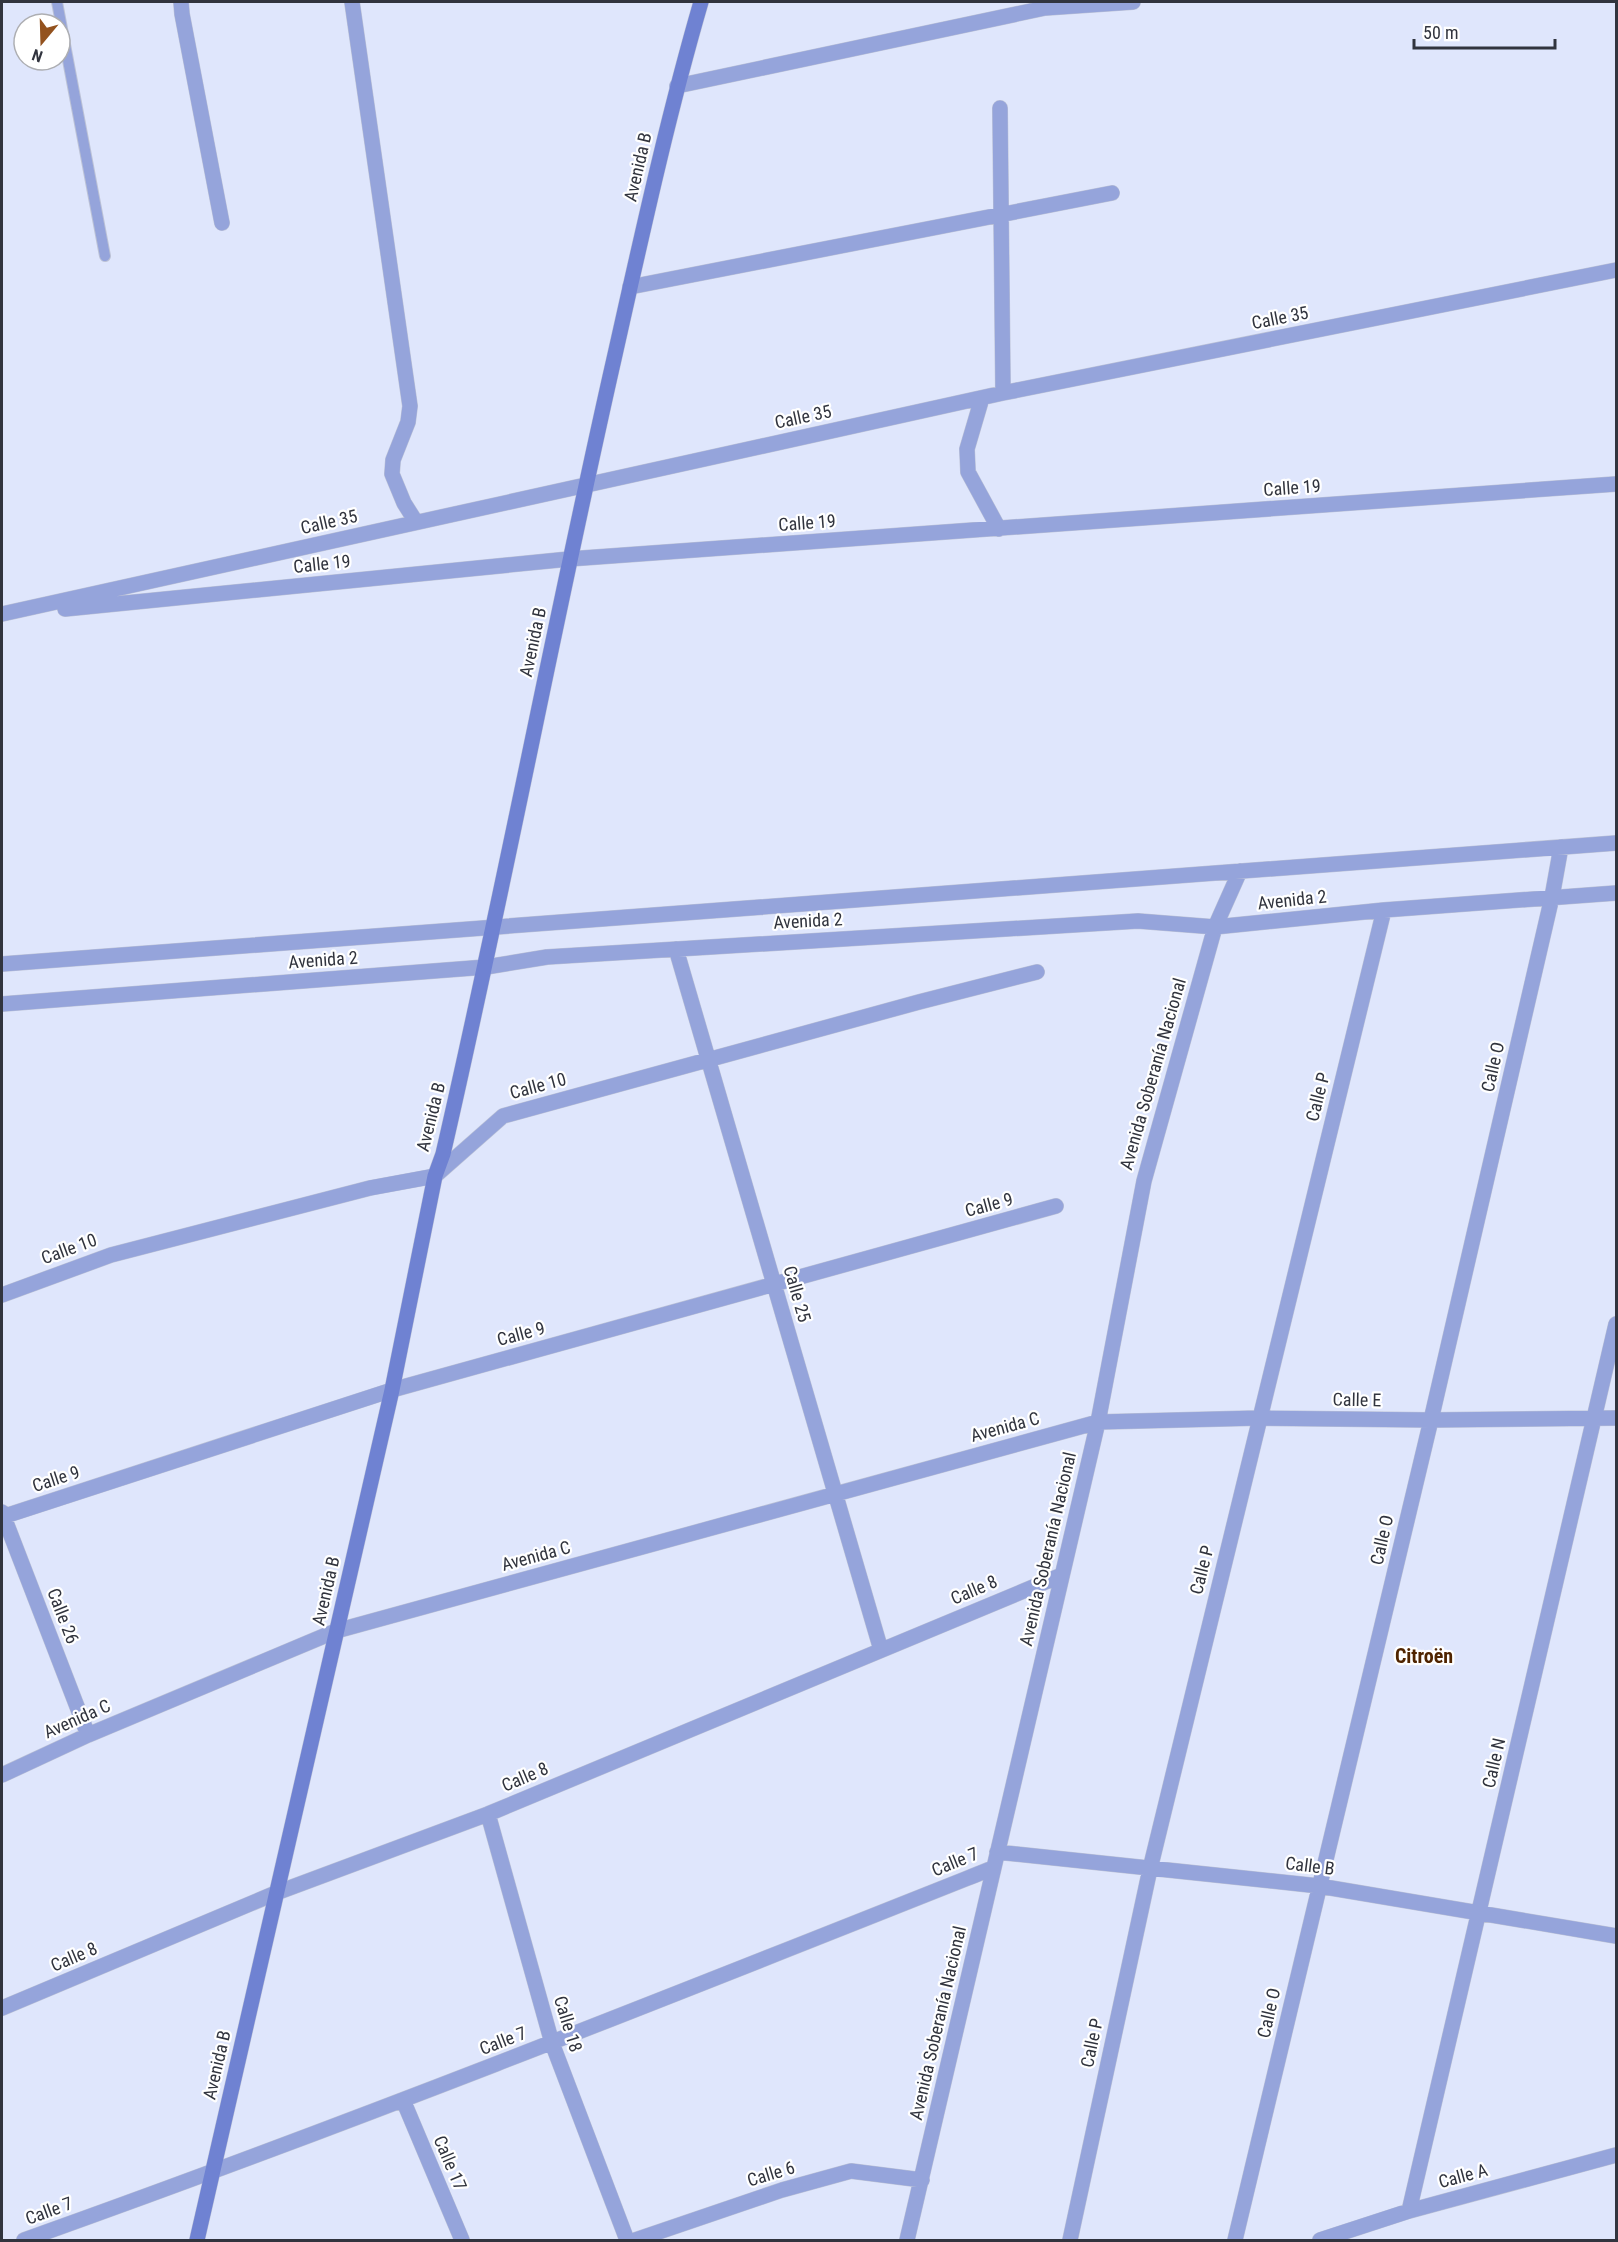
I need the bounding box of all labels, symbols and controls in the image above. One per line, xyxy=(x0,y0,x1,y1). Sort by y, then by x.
north arrow xyxy=(12,12,72,72)
scale bar xyxy=(1414,12,1555,50)
text: 50 m xyxy=(1423,22,1458,43)
text: N xyxy=(30,45,45,66)
street label: Avenida B xyxy=(619,130,656,204)
street label: Calle 35 xyxy=(1250,302,1310,333)
street label: Calle 35 xyxy=(773,400,833,433)
street label: Calle 19 xyxy=(1263,475,1321,500)
street label: Calle 35 xyxy=(299,505,359,538)
street label: Calle 19 xyxy=(778,510,836,535)
street label: Calle 19 xyxy=(292,550,352,577)
street label: Avenida B xyxy=(515,605,550,678)
street label: Avenida 2 xyxy=(1256,885,1328,914)
street label: Avenida 2 xyxy=(773,908,843,933)
street label: Avenida 2 xyxy=(288,947,358,972)
street label: Avenida Soberanía Nacional xyxy=(1115,976,1190,1172)
street label: Calle O xyxy=(1477,1040,1508,1094)
street label: Calle 10 xyxy=(507,1068,568,1103)
street label: Calle P xyxy=(1301,1070,1334,1124)
street label: Avenida B xyxy=(412,1080,449,1154)
street label: Calle 9 xyxy=(963,1188,1015,1221)
street label: Calle 10 xyxy=(38,1229,99,1268)
street label: Calle 25 xyxy=(779,1263,816,1324)
street label: Calle 9 xyxy=(495,1317,547,1350)
street label: Calle E xyxy=(1333,1389,1382,1410)
street label: Avenida C xyxy=(968,1407,1042,1446)
street label: Avenida Soberanía Nacional xyxy=(1015,1450,1080,1648)
street label: Calle 9 xyxy=(30,1461,82,1496)
street label: Calle O xyxy=(1366,1513,1397,1567)
street label: Avenida C xyxy=(499,1536,573,1575)
street label: Calle P xyxy=(1185,1543,1218,1597)
street label: Avenida B xyxy=(307,1554,344,1628)
street label: Calle 8 xyxy=(947,1570,1000,1609)
street label: Calle 26 xyxy=(43,1585,84,1646)
district label: Citroën xyxy=(1395,1644,1453,1668)
street label: Avenida C xyxy=(40,1695,113,1743)
street label: Calle N xyxy=(1478,1736,1509,1790)
street label: Calle 8 xyxy=(498,1757,551,1796)
street label: Calle 7 xyxy=(928,1843,981,1880)
street label: Calle B xyxy=(1284,1852,1336,1879)
street label: Avenida Soberanía Nacional xyxy=(905,1924,970,2122)
street label: Calle 8 xyxy=(47,1937,100,1976)
street label: Calle O xyxy=(1253,1986,1284,2040)
street label: Calle 18 xyxy=(550,1993,587,2054)
street label: Calle P xyxy=(1076,2016,1107,2069)
street label: Calle 7 xyxy=(476,2022,529,2059)
street label: Avenida B xyxy=(198,2028,235,2102)
street label: Calle 17 xyxy=(430,2132,471,2193)
street label: Calle 6 xyxy=(745,2156,797,2191)
street label: Calle A xyxy=(1436,2159,1490,2192)
street label: Calle 7 xyxy=(22,2192,75,2229)

